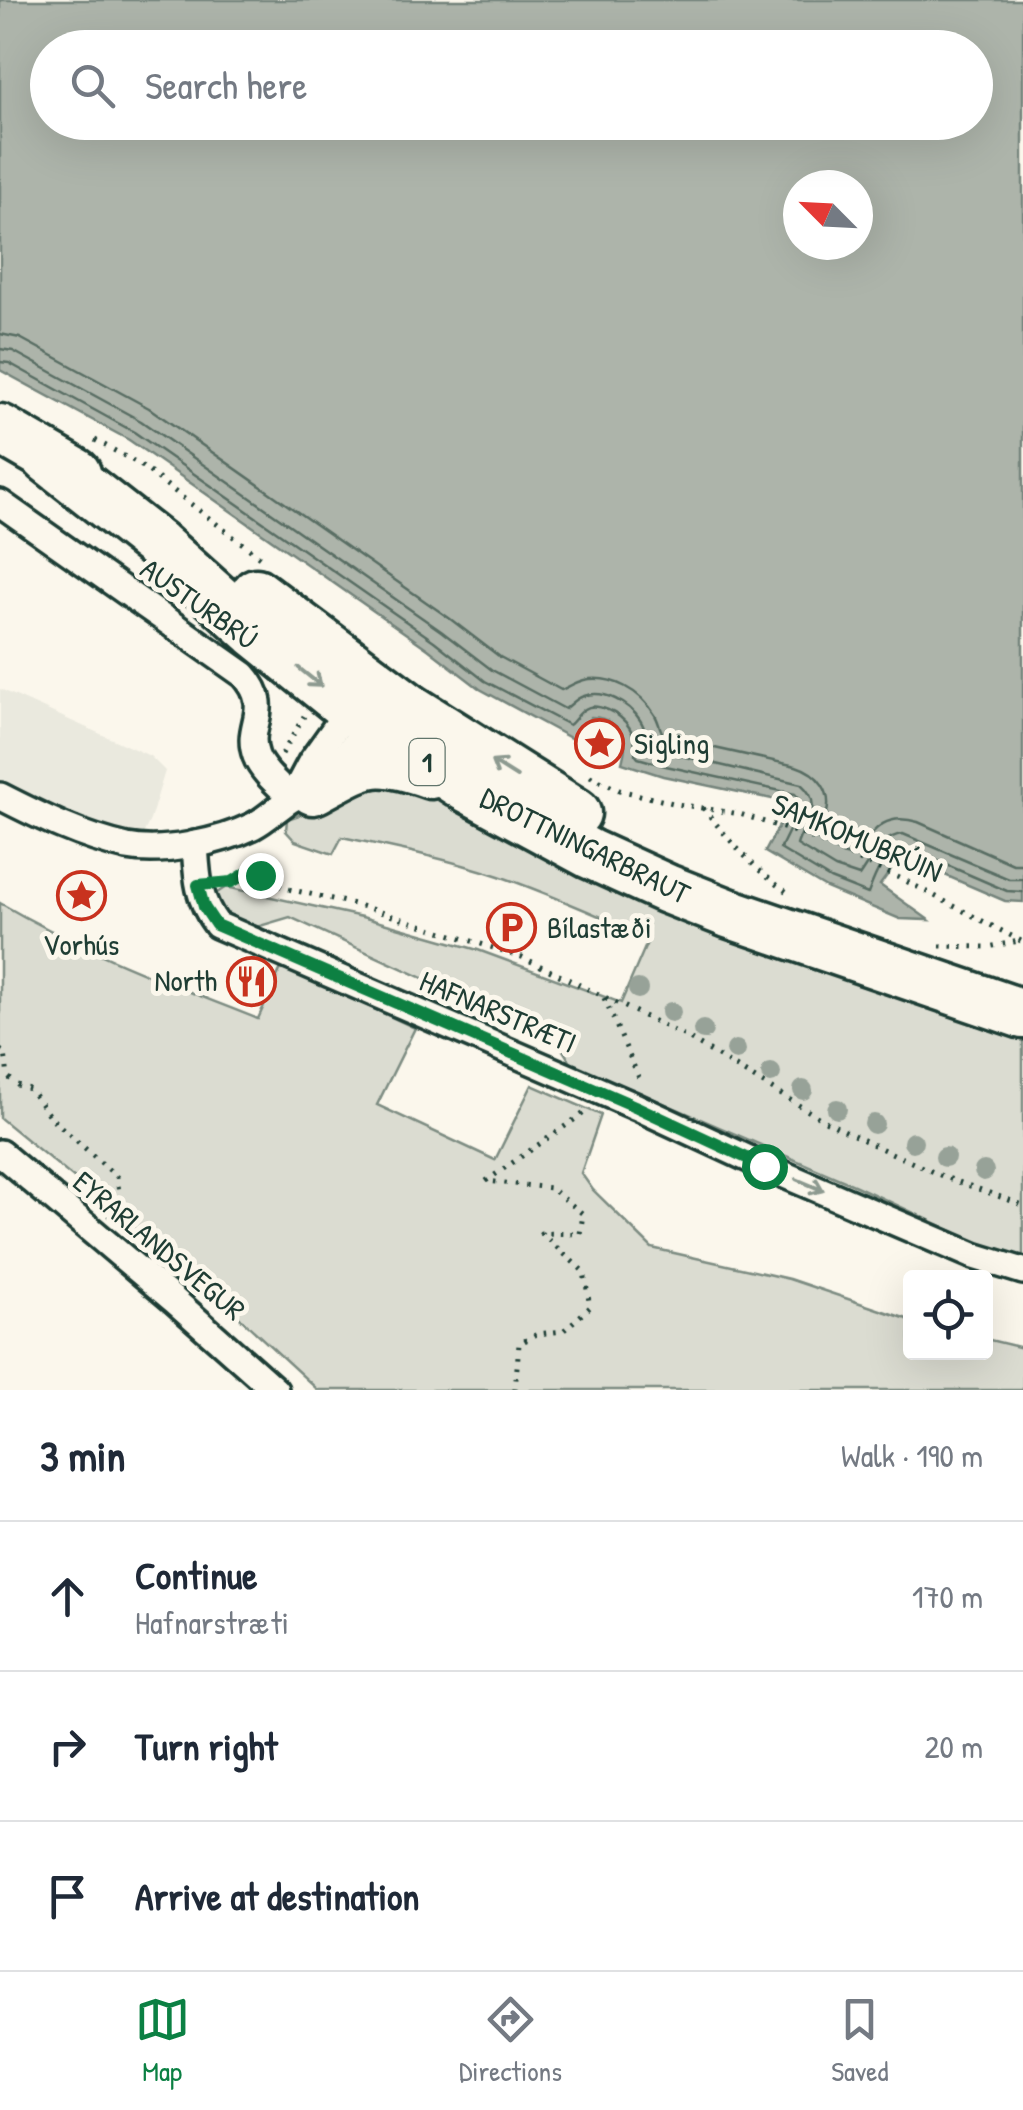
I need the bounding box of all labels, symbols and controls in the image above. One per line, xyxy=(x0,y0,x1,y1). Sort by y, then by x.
search box xyxy=(30,30,993,140)
icon: search xyxy=(65,58,120,113)
text: Search here xyxy=(145,59,307,111)
north arrow xyxy=(783,170,873,260)
street label: AUSTURBRÚ xyxy=(133,548,266,658)
one-way arrow xyxy=(297,666,323,688)
place icon: Sigling xyxy=(573,718,625,770)
place label: Sigling xyxy=(634,723,709,763)
road number: 1 xyxy=(410,739,444,785)
one-way arrow xyxy=(490,759,518,780)
street label: DROTTNINGARBRAUT xyxy=(474,777,698,914)
street label: SAMKOMUBRÚIN xyxy=(766,783,949,891)
route end xyxy=(238,853,284,899)
place icon: Vorhús xyxy=(55,870,107,922)
parking icon: Bílastæði xyxy=(486,902,538,954)
place label: Bílastæði xyxy=(547,907,652,947)
place label: Vorhús xyxy=(43,924,119,964)
restaurant icon: North xyxy=(226,955,278,1007)
place label: North xyxy=(154,960,217,1000)
street label: HAFNARSTRÆTI xyxy=(414,960,583,1062)
route start xyxy=(742,1144,788,1190)
street label: EYRARLANDSVEGUR xyxy=(65,1162,254,1329)
one-way arrow xyxy=(794,1177,824,1195)
map controls xyxy=(903,1270,993,1360)
button: locate xyxy=(903,1270,993,1360)
text: 3 min xyxy=(40,1427,125,1484)
text: Walk · 190 m xyxy=(841,1434,983,1477)
text: Continue xyxy=(135,1549,257,1601)
icon: ahead xyxy=(40,1569,95,1624)
text: 170 m xyxy=(912,1575,983,1618)
text: Hafnarstræti xyxy=(135,1601,289,1644)
icon: right xyxy=(40,1719,95,1774)
text: Turn right xyxy=(135,1720,278,1772)
text: 20 m xyxy=(925,1725,983,1768)
icon: arrive xyxy=(40,1869,95,1924)
text: Arrive at destination xyxy=(135,1870,419,1922)
tab: Map xyxy=(135,1992,190,2090)
tab: Directions xyxy=(459,1992,562,2090)
tab: Saved xyxy=(831,1992,888,2090)

